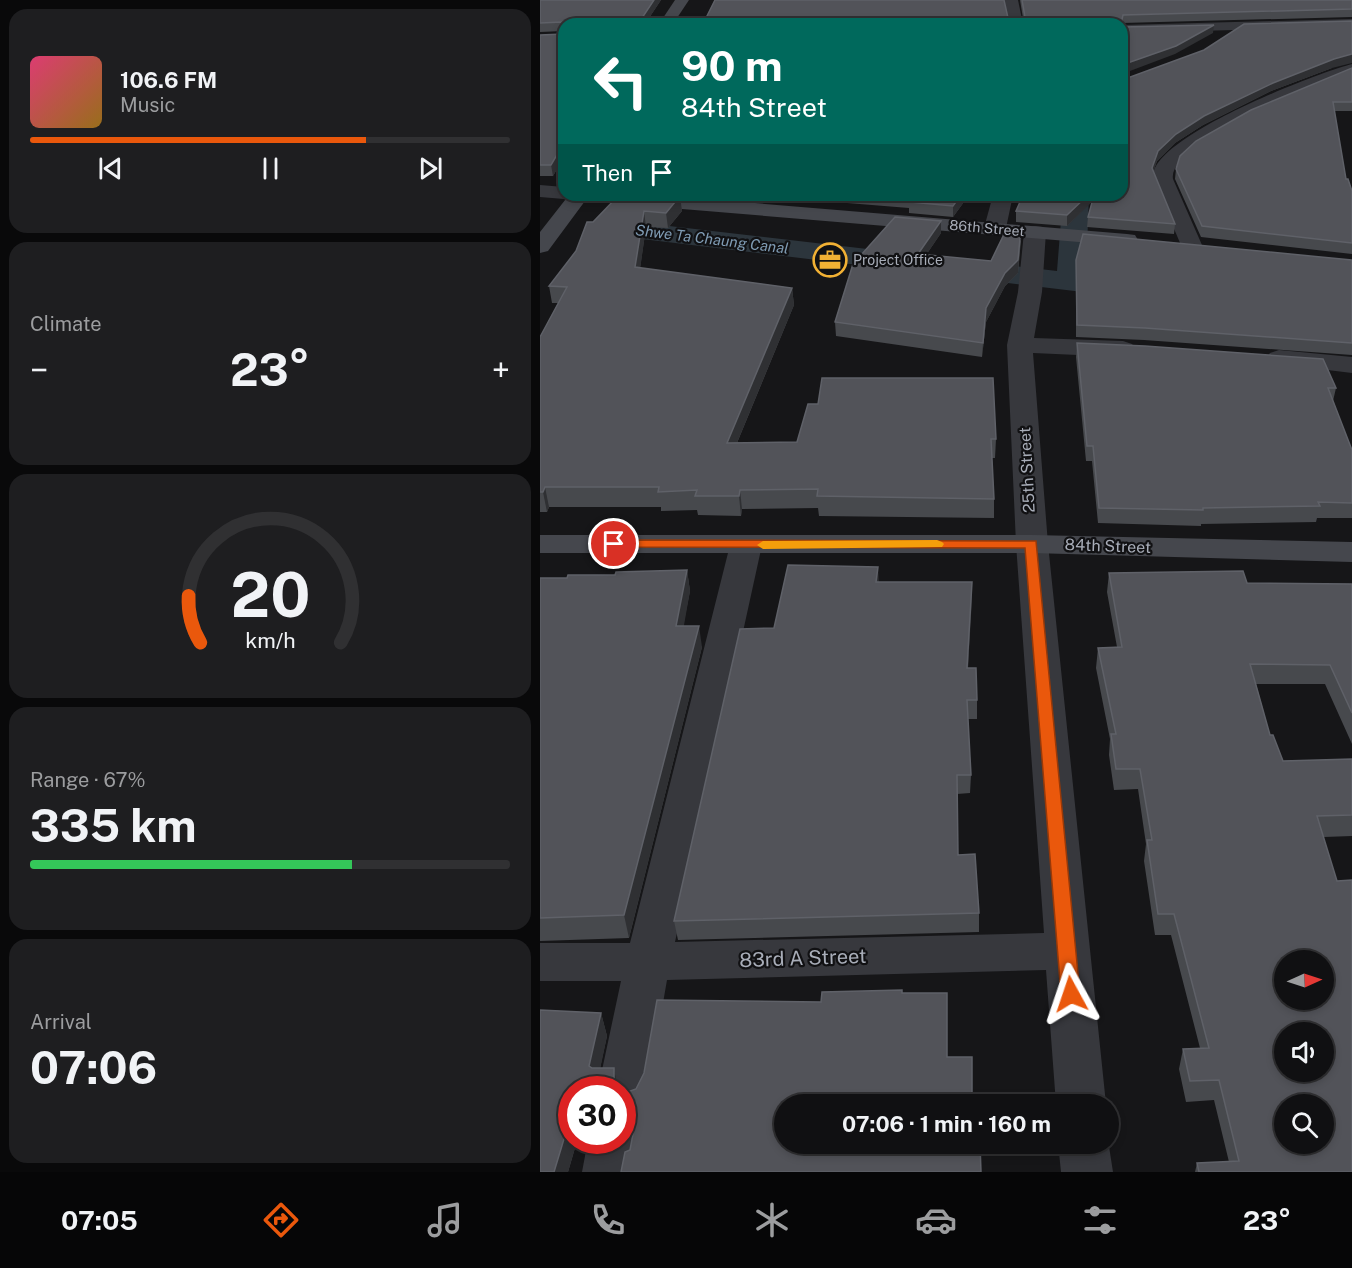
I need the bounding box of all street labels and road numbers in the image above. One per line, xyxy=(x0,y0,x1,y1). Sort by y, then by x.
street label: 86th Street xyxy=(949,217,1025,239)
street label: 25th Street xyxy=(1015,427,1039,513)
street label: 84th Street xyxy=(1064,535,1152,557)
street label: 83rd A Street xyxy=(739,944,867,972)

